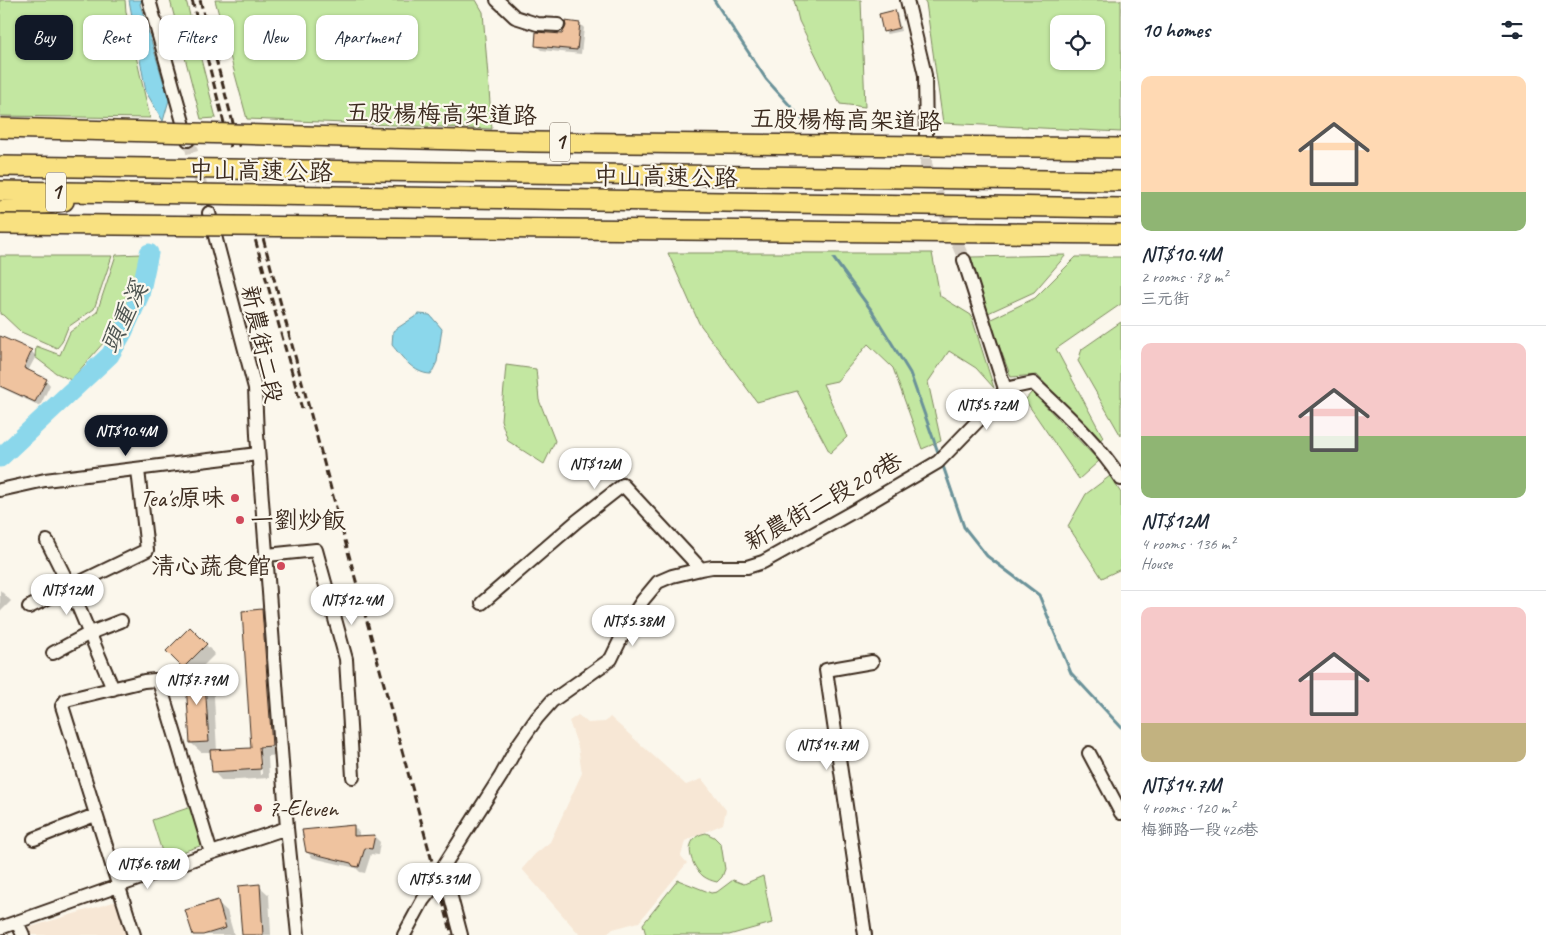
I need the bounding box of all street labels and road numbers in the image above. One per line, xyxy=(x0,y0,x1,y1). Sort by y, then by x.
street label: 五股楊梅高架道路 xyxy=(345,97,537,131)
street label: 五股楊梅高架道路 xyxy=(750,103,942,137)
road number: 1 xyxy=(550,122,570,162)
street label: 中山高速公路 xyxy=(189,155,333,187)
street label: 中山高速公路 xyxy=(594,161,738,193)
road number: 1 xyxy=(46,172,66,212)
street label: 新農街二段 xyxy=(235,282,289,406)
street label: 新農街二段209巷 xyxy=(739,445,907,557)

